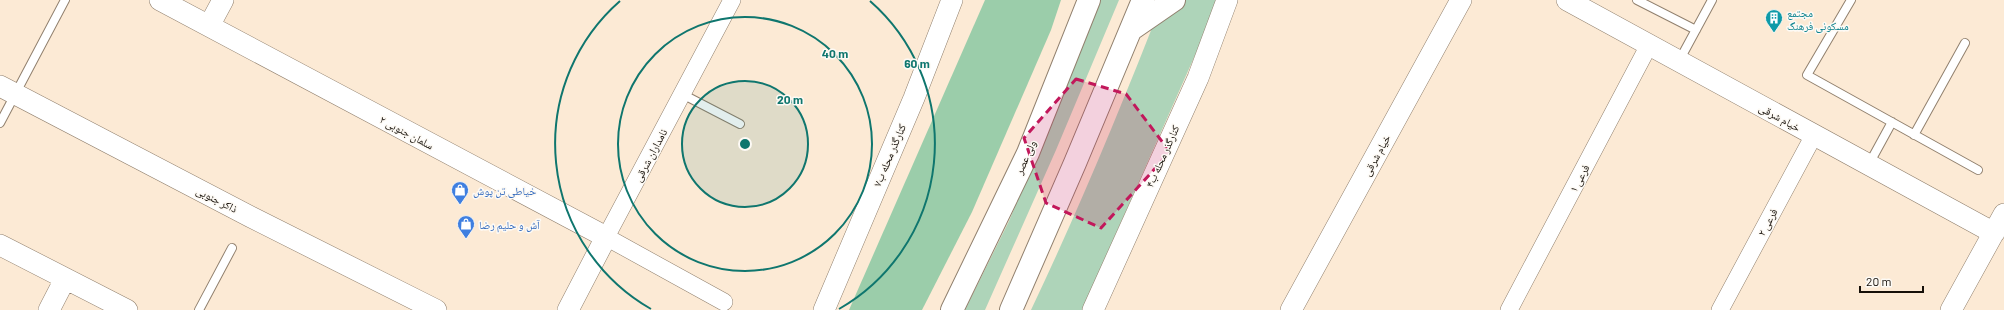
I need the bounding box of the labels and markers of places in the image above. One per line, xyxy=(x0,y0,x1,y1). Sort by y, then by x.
place label: مجتمع مسکونی فرهنگ xyxy=(1787,6,1849,33)
building icon: مجتمع مسکونی فرهنگ xyxy=(1764,8,1784,33)
centre of rings xyxy=(738,137,752,151)
shop icon: خیاطی تن پوش xyxy=(450,180,470,205)
place label: خیاطی تن پوش xyxy=(473,184,536,198)
shop icon: آش و حلیم رضا xyxy=(456,214,476,239)
place label: آش و حلیم رضا xyxy=(479,218,540,233)

